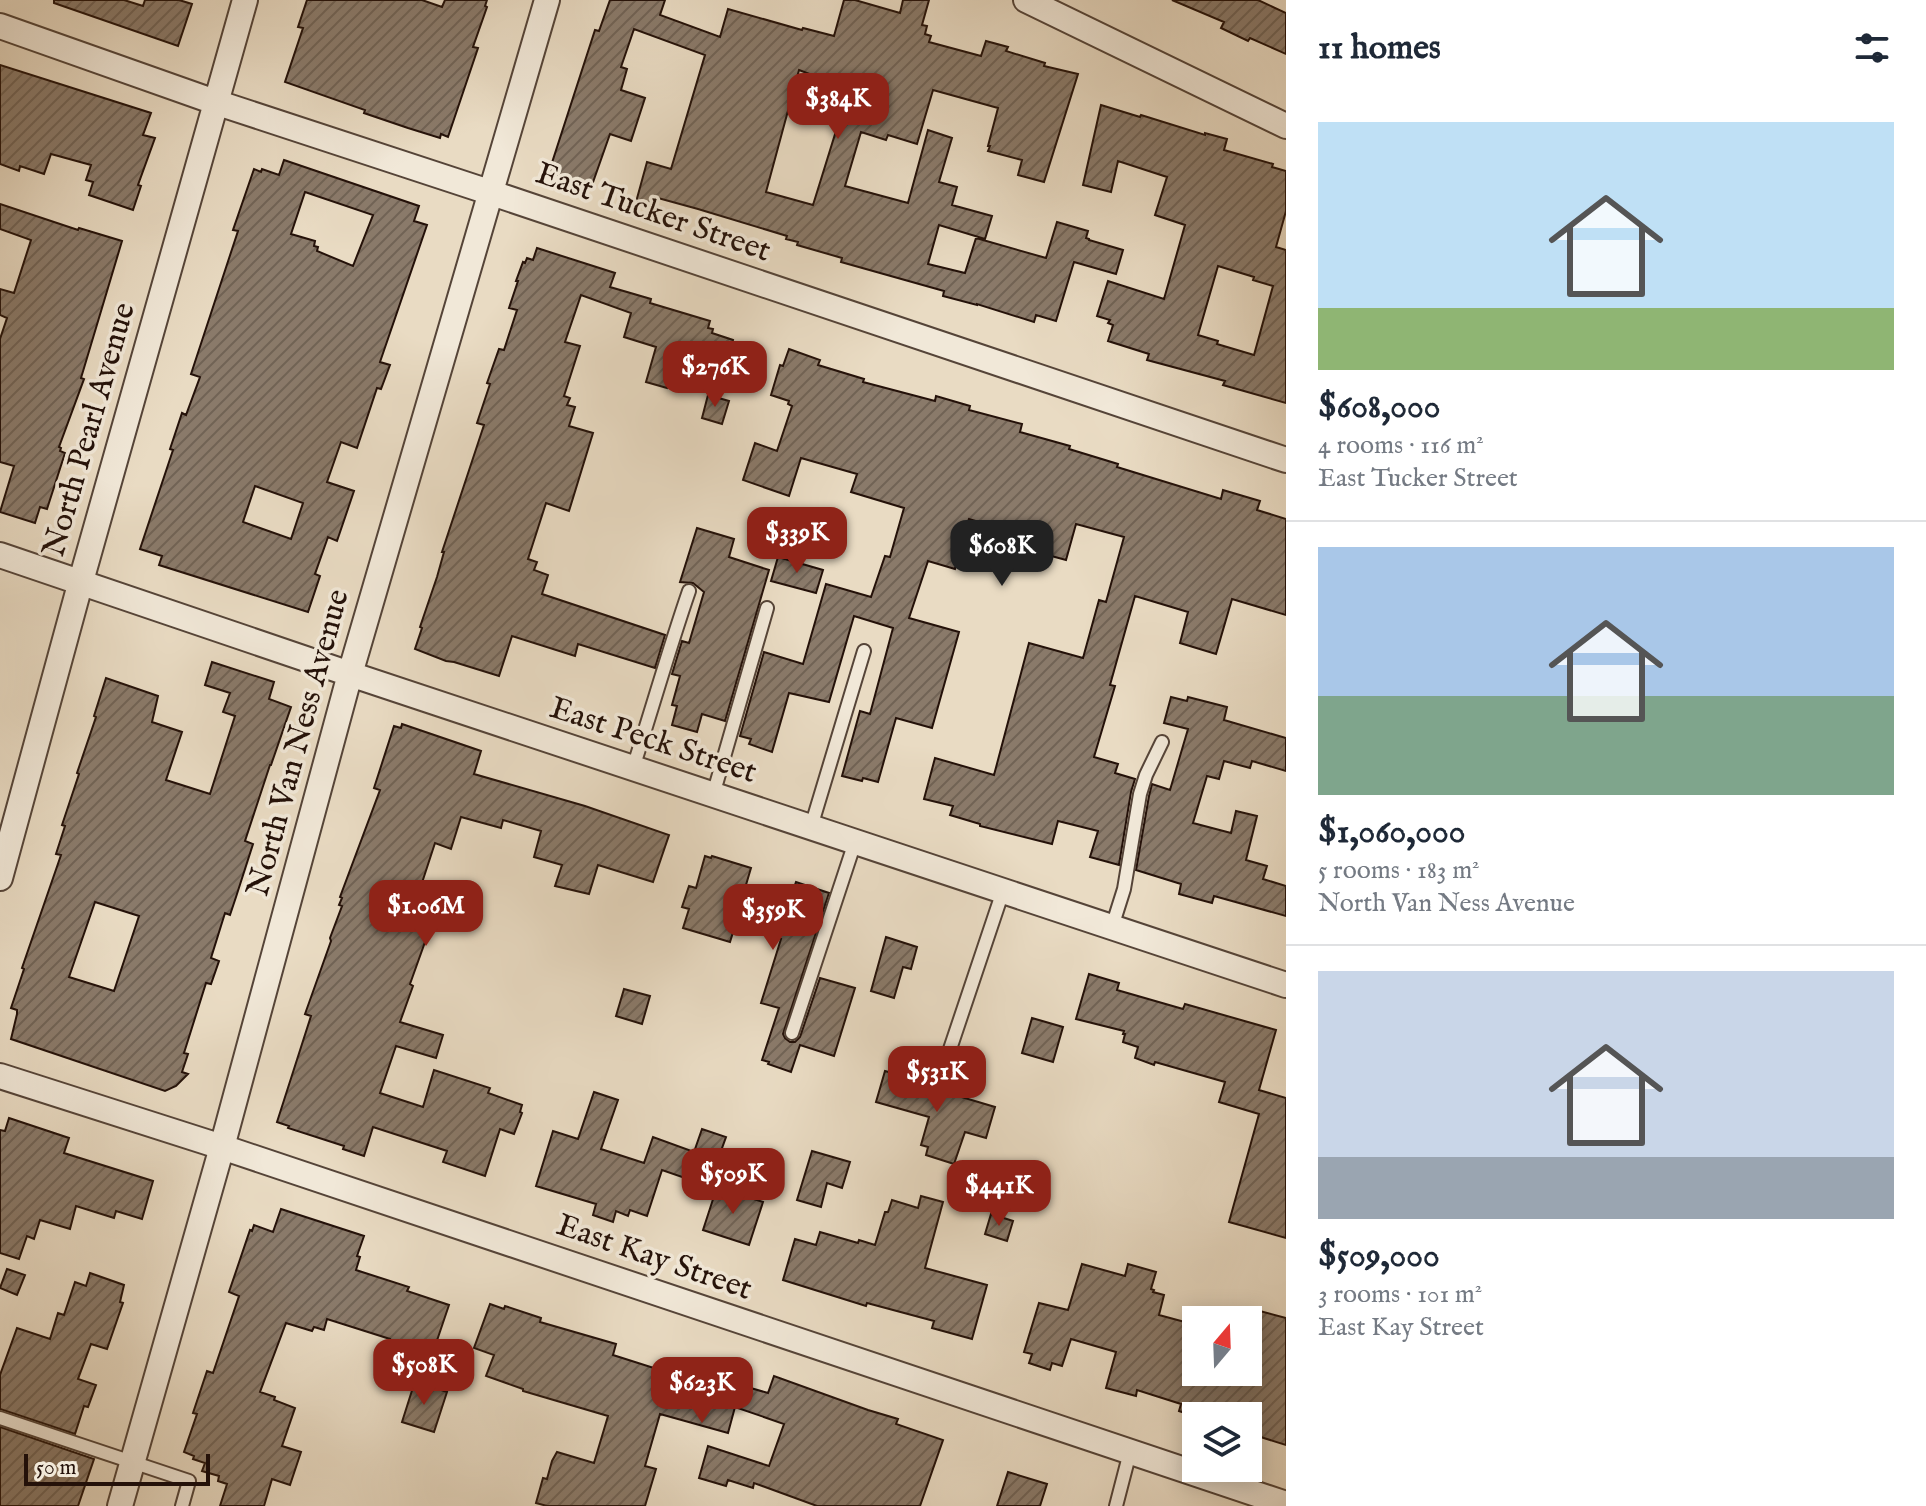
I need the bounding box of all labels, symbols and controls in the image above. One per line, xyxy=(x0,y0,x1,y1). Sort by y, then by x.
icon: filters xyxy=(1850,26,1894,70)
text: 11 homes xyxy=(1318,27,1441,70)
pin: $384K xyxy=(782,73,894,141)
text: $384K xyxy=(805,82,871,115)
street label: East Tucker Street xyxy=(530,154,776,272)
icon: home xyxy=(1534,174,1678,318)
street label: North Pearl Avenue xyxy=(34,298,146,562)
pin: $276K xyxy=(659,341,771,409)
text: $276K xyxy=(681,350,749,383)
text: $608,000 xyxy=(1318,386,1440,429)
text: 4 rooms · 116 m² xyxy=(1318,429,1484,462)
text: East Tucker Street xyxy=(1318,462,1518,495)
pin: $339K xyxy=(741,507,853,575)
text: $339K xyxy=(765,516,829,549)
pin: $608K xyxy=(946,520,1058,588)
text: $608K xyxy=(968,529,1036,562)
street label: North Van Ness Avenue xyxy=(238,585,360,901)
icon: home xyxy=(1534,599,1678,743)
street label: East Peck Street xyxy=(544,688,762,794)
text: $1,060,000 xyxy=(1318,811,1465,854)
text: 5 rooms · 183 m² xyxy=(1318,854,1480,887)
pin: $1.06M xyxy=(361,880,491,948)
pin: $359K xyxy=(717,884,829,952)
text: North Van Ness Avenue xyxy=(1318,887,1575,920)
text: $1.06M xyxy=(387,889,465,922)
text: $359K xyxy=(741,893,805,926)
icon: home xyxy=(1534,1023,1678,1167)
pin: $531K xyxy=(881,1046,993,1114)
text: $531K xyxy=(906,1055,968,1088)
pin: $509K xyxy=(677,1148,789,1216)
text: $509K xyxy=(700,1157,766,1190)
pin: $441K xyxy=(943,1160,1055,1228)
text: $441K xyxy=(965,1169,1033,1202)
street label: East Kay Street xyxy=(551,1205,757,1311)
text: $509,000 xyxy=(1318,1235,1440,1278)
text: 3 rooms · 101 m² xyxy=(1318,1278,1482,1311)
north arrow xyxy=(1182,1306,1262,1386)
map controls xyxy=(1182,1306,1262,1482)
text: East Kay Street xyxy=(1318,1311,1484,1344)
pin: $508K xyxy=(368,1339,480,1407)
text: $508K xyxy=(391,1348,457,1381)
pin: $623K xyxy=(646,1357,758,1425)
text: $623K xyxy=(669,1366,735,1399)
button: layers xyxy=(1182,1402,1262,1482)
scale bar xyxy=(24,1450,210,1486)
text: 50 m xyxy=(36,1454,77,1482)

